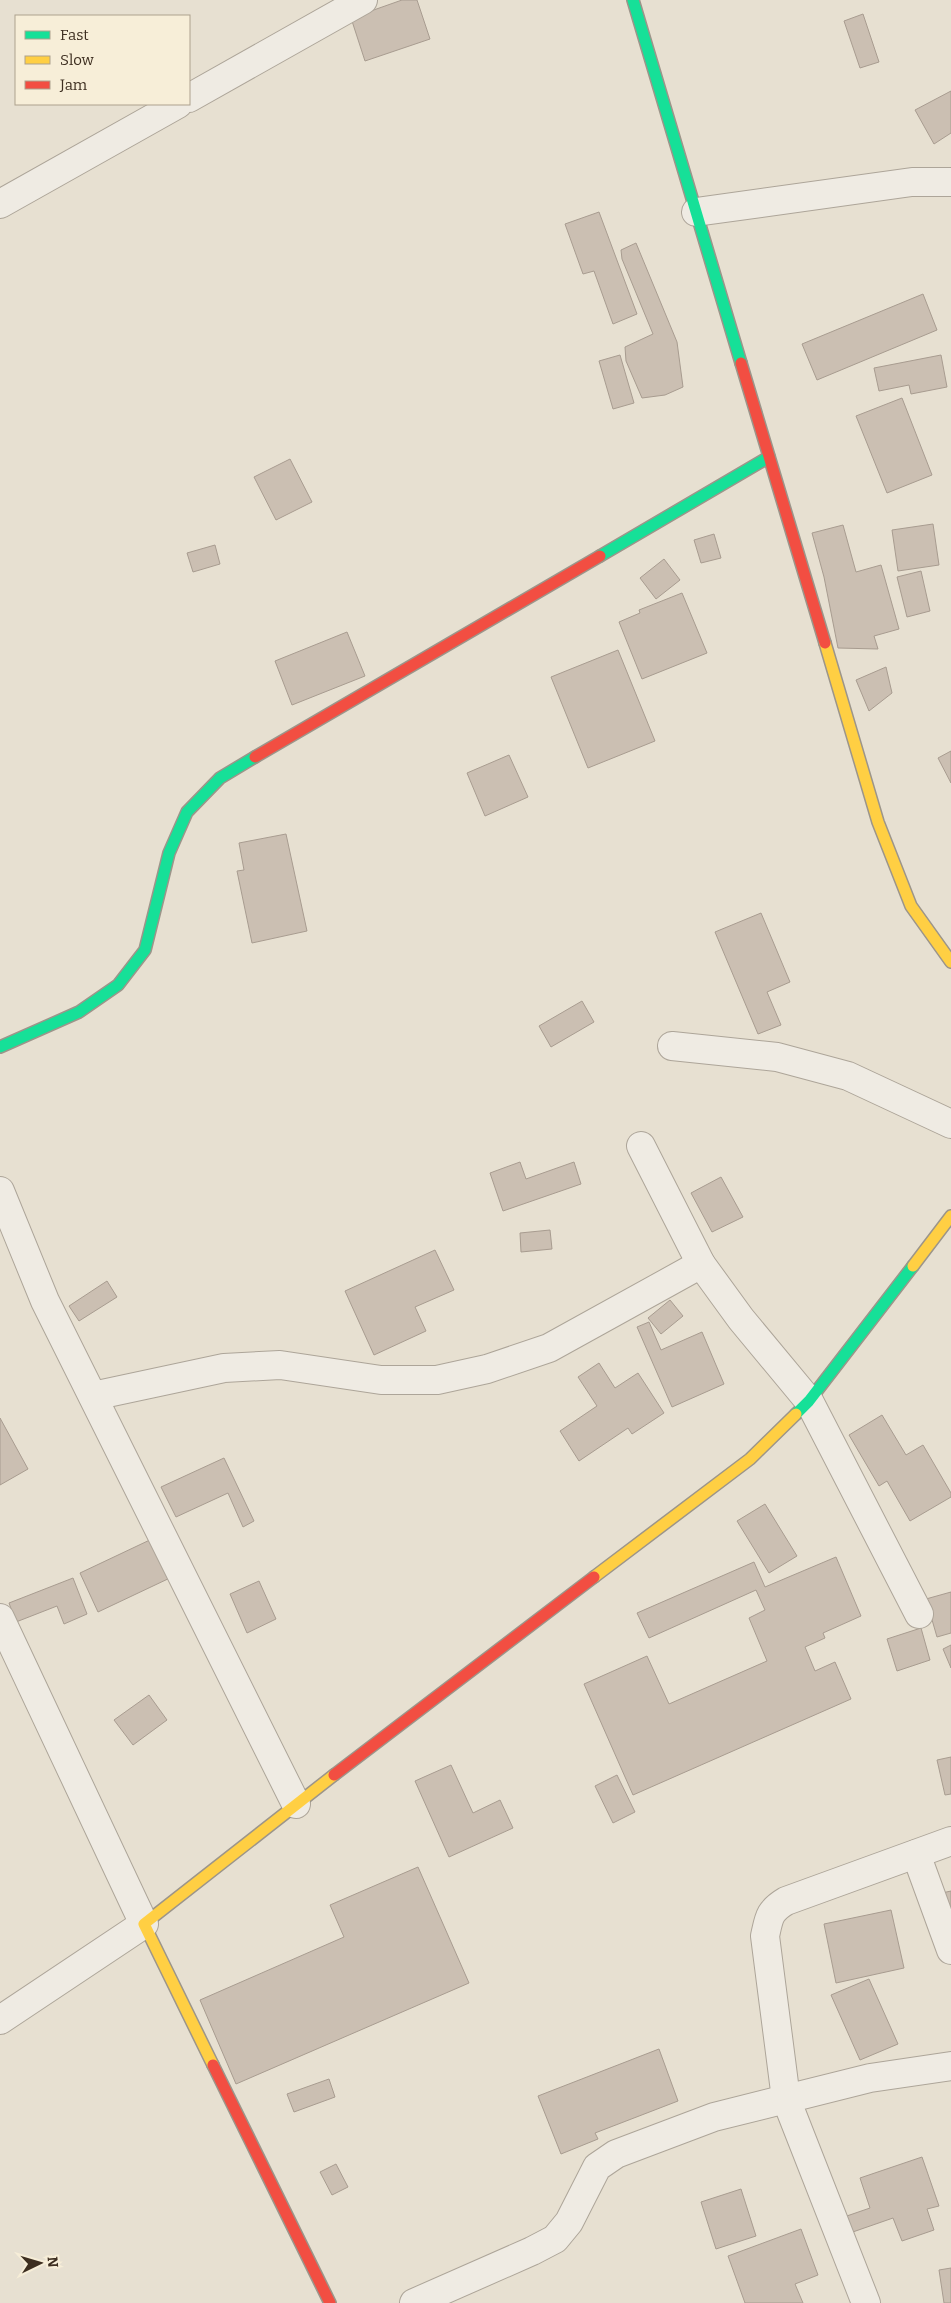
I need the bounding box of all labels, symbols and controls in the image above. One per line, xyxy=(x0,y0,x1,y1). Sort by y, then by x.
legend xyxy=(15,15,190,105)
text: Fast xyxy=(60,26,89,44)
text: Slow xyxy=(60,51,95,69)
text: Jam xyxy=(59,76,88,94)
north arrow xyxy=(15,2238,65,2288)
text: N xyxy=(44,2256,61,2268)

